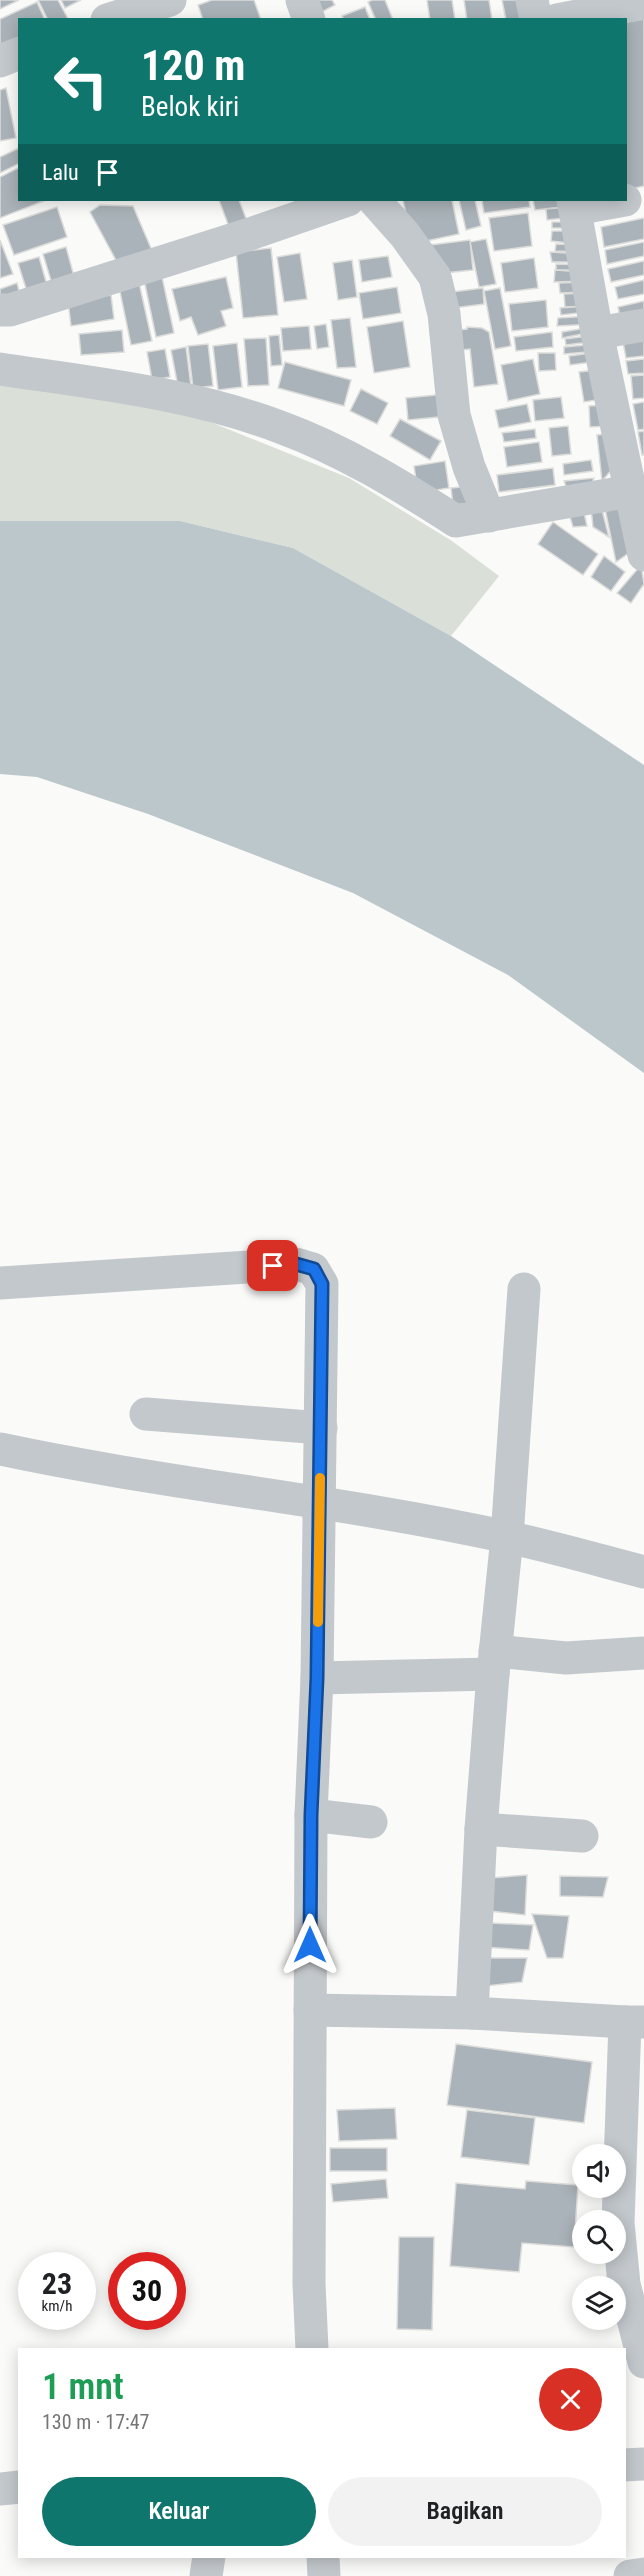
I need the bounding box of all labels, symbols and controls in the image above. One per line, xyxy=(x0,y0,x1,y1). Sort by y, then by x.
text: 120 m xyxy=(141,41,246,90)
icon: left xyxy=(42,42,120,120)
text: Belok kiri xyxy=(141,91,239,123)
icon: arrive xyxy=(91,156,124,189)
text: Lalu xyxy=(42,160,79,185)
pin xyxy=(247,1240,298,1291)
icon: arrive xyxy=(256,1249,289,1282)
position arrow xyxy=(278,1913,342,1977)
map controls xyxy=(572,2144,626,2330)
button: sound xyxy=(572,2144,626,2198)
button: search xyxy=(572,2210,626,2264)
speed limit sign: 30 xyxy=(108,2252,186,2330)
text: 23 xyxy=(42,2266,72,2301)
button: layers xyxy=(572,2276,626,2330)
text: km/h xyxy=(42,2297,72,2315)
text: 1 mnt xyxy=(42,2366,124,2408)
button: close xyxy=(539,2368,602,2431)
text: 130 m · 17:47 xyxy=(42,2410,149,2434)
button: Keluar xyxy=(42,2477,316,2546)
button: Bagikan xyxy=(328,2477,602,2546)

